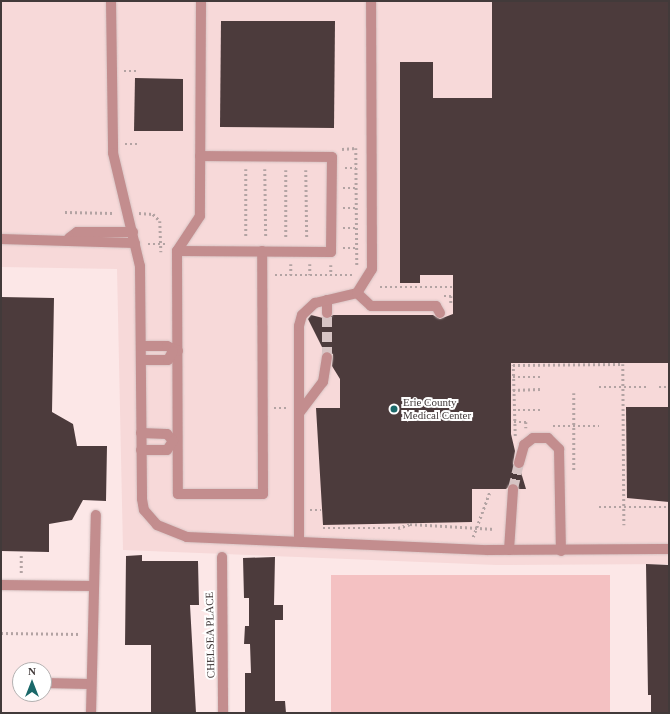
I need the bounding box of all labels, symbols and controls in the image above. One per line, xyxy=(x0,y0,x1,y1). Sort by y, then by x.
place label: Erie County Medical Center xyxy=(403,396,471,422)
marker: Erie County Medical Center xyxy=(388,403,400,415)
street label: CHELSEA PLACE xyxy=(203,591,217,679)
north arrow xyxy=(12,662,52,702)
text: N xyxy=(28,665,36,677)

